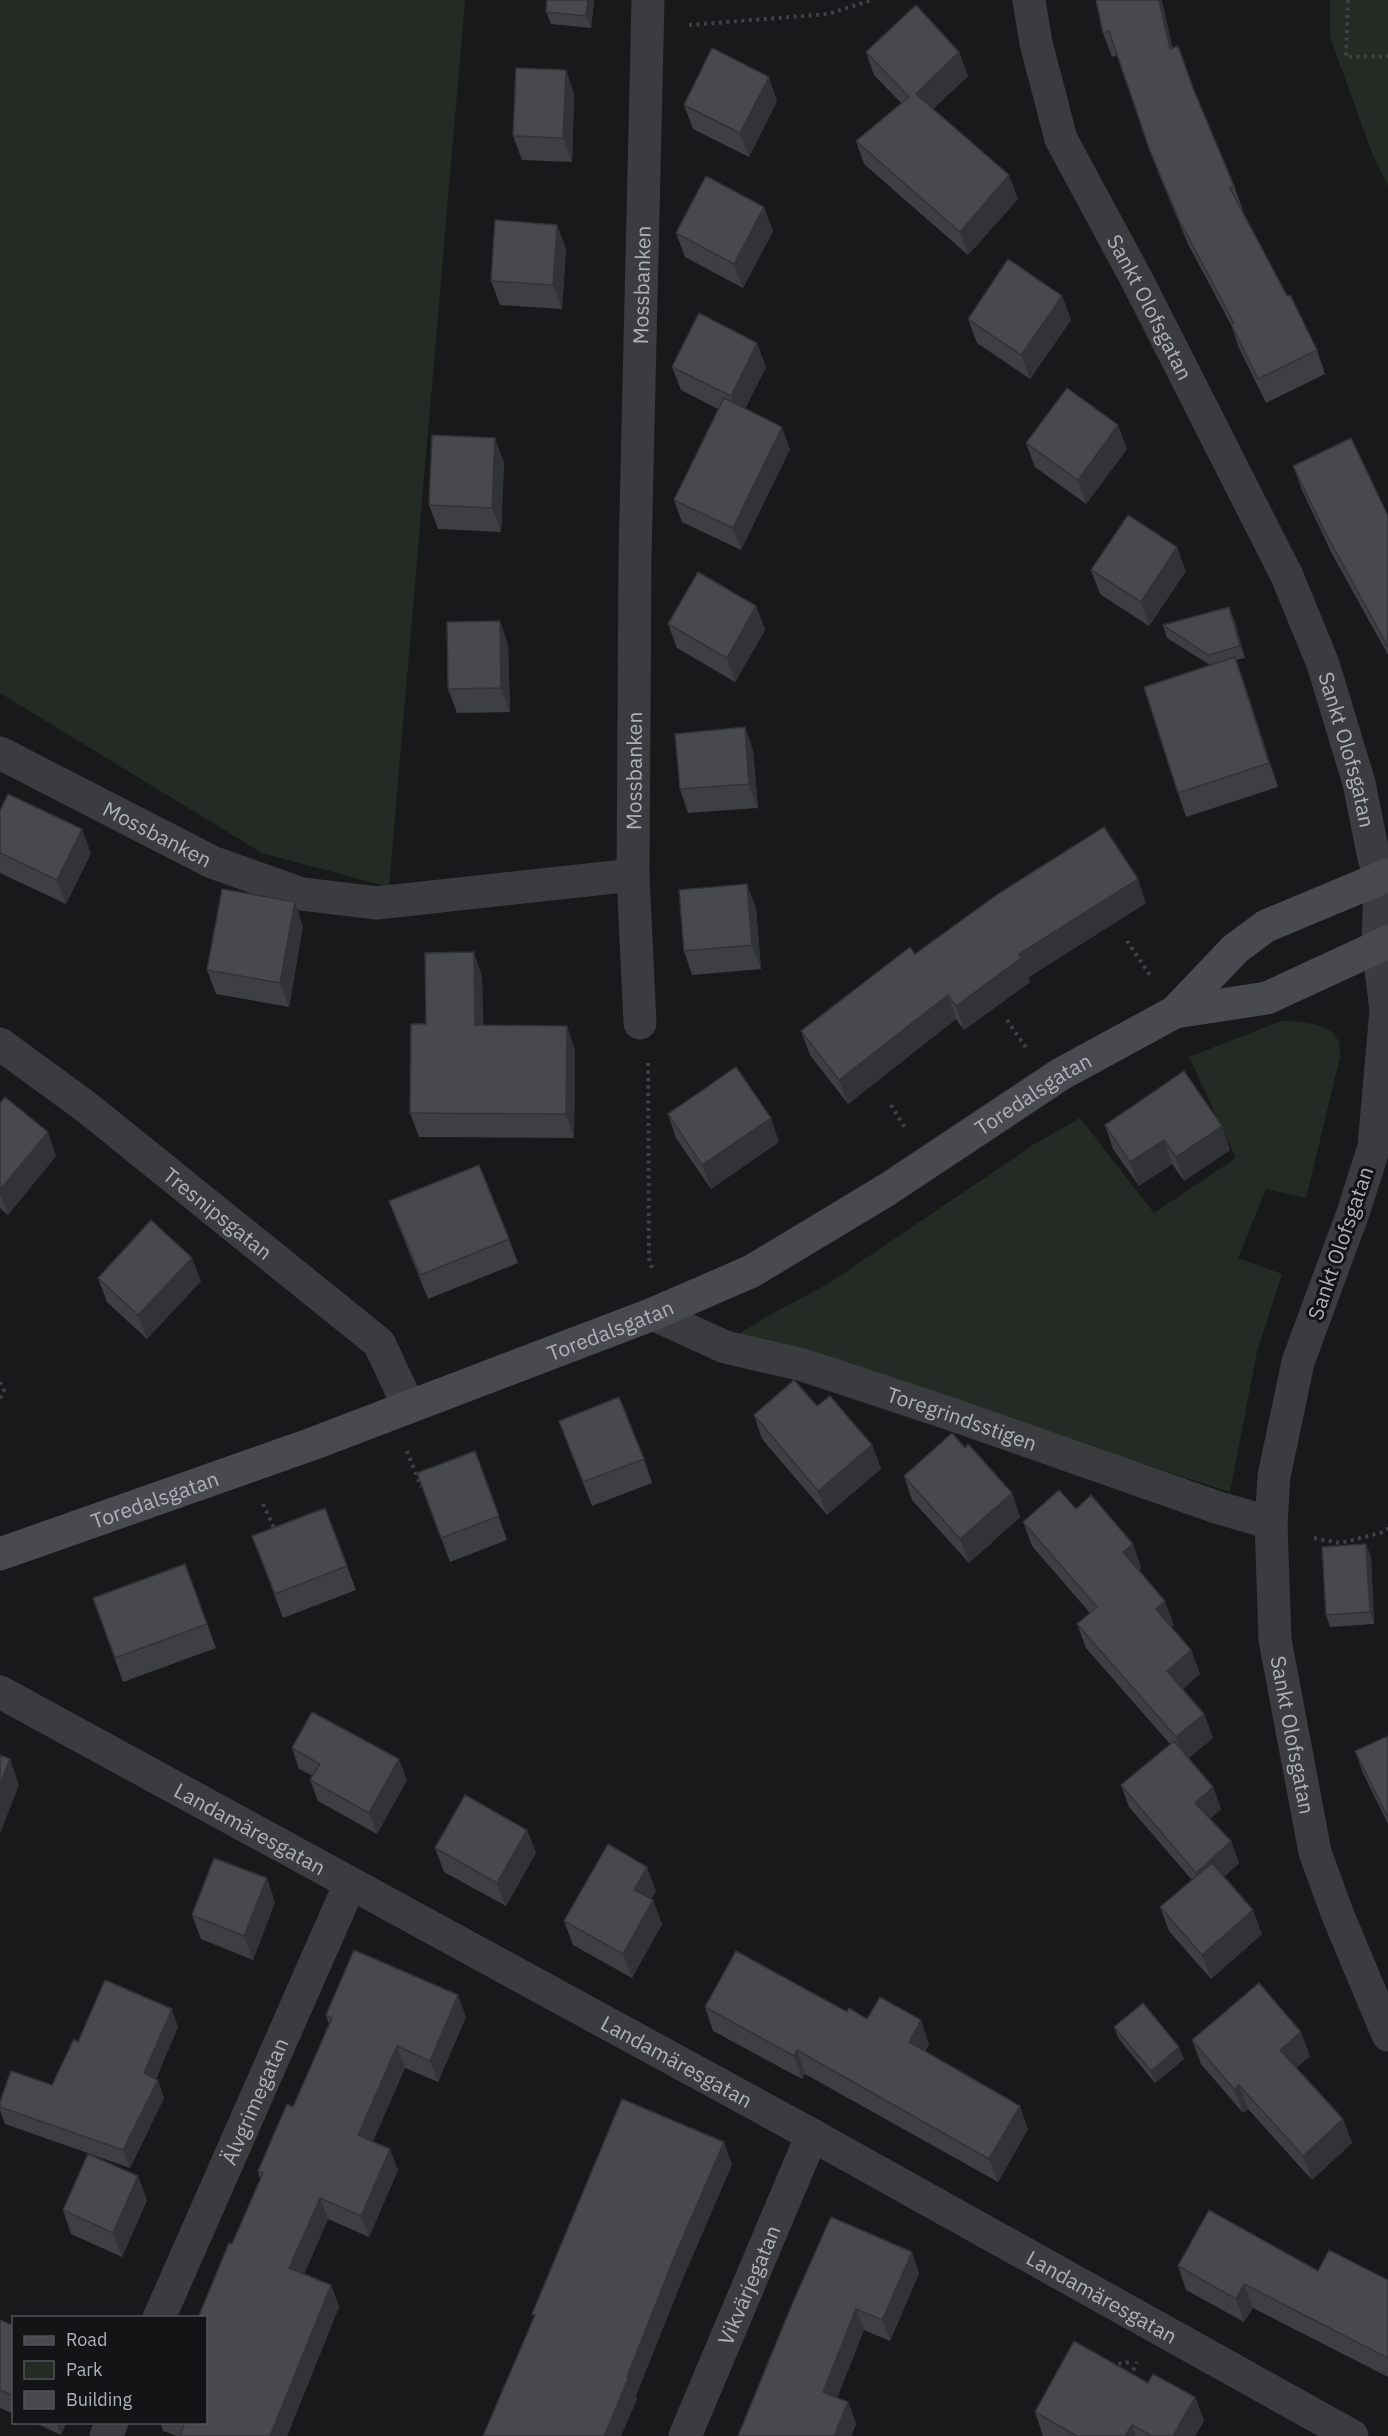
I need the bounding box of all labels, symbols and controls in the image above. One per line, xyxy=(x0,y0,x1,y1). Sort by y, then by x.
street label: Mossbanken xyxy=(626,225,657,345)
street label: Sankt Olofsgatan xyxy=(1101,229,1199,385)
street label: Sankt Olofsgatan xyxy=(1312,668,1382,830)
street label: Mossbanken xyxy=(619,712,648,830)
street label: Mossbanken xyxy=(98,794,217,874)
street label: Toredalsgatan xyxy=(969,1046,1096,1142)
street label: Tresnipsgatan xyxy=(158,1161,278,1266)
street label: Sankt Olofsgatan xyxy=(1301,1163,1379,1323)
street label: Toredalsgatan xyxy=(543,1293,678,1367)
street label: Toregrindsstigen xyxy=(883,1380,1041,1457)
street label: Toredalsgatan xyxy=(87,1464,222,1535)
street label: Sankt Olofsgatan xyxy=(1264,1654,1322,1816)
street label: Landamäresgatan xyxy=(169,1776,331,1881)
street label: Landamäresgatan xyxy=(596,2009,758,2114)
street label: Älvgrimegatan xyxy=(214,2033,295,2169)
street label: Vikvärjegatan xyxy=(711,2221,786,2349)
street label: Landamäresgatan xyxy=(1022,2243,1182,2350)
legend xyxy=(12,2316,207,2424)
text: Road xyxy=(66,2328,107,2351)
text: Park xyxy=(66,2358,103,2381)
text: Building xyxy=(66,2388,133,2411)

